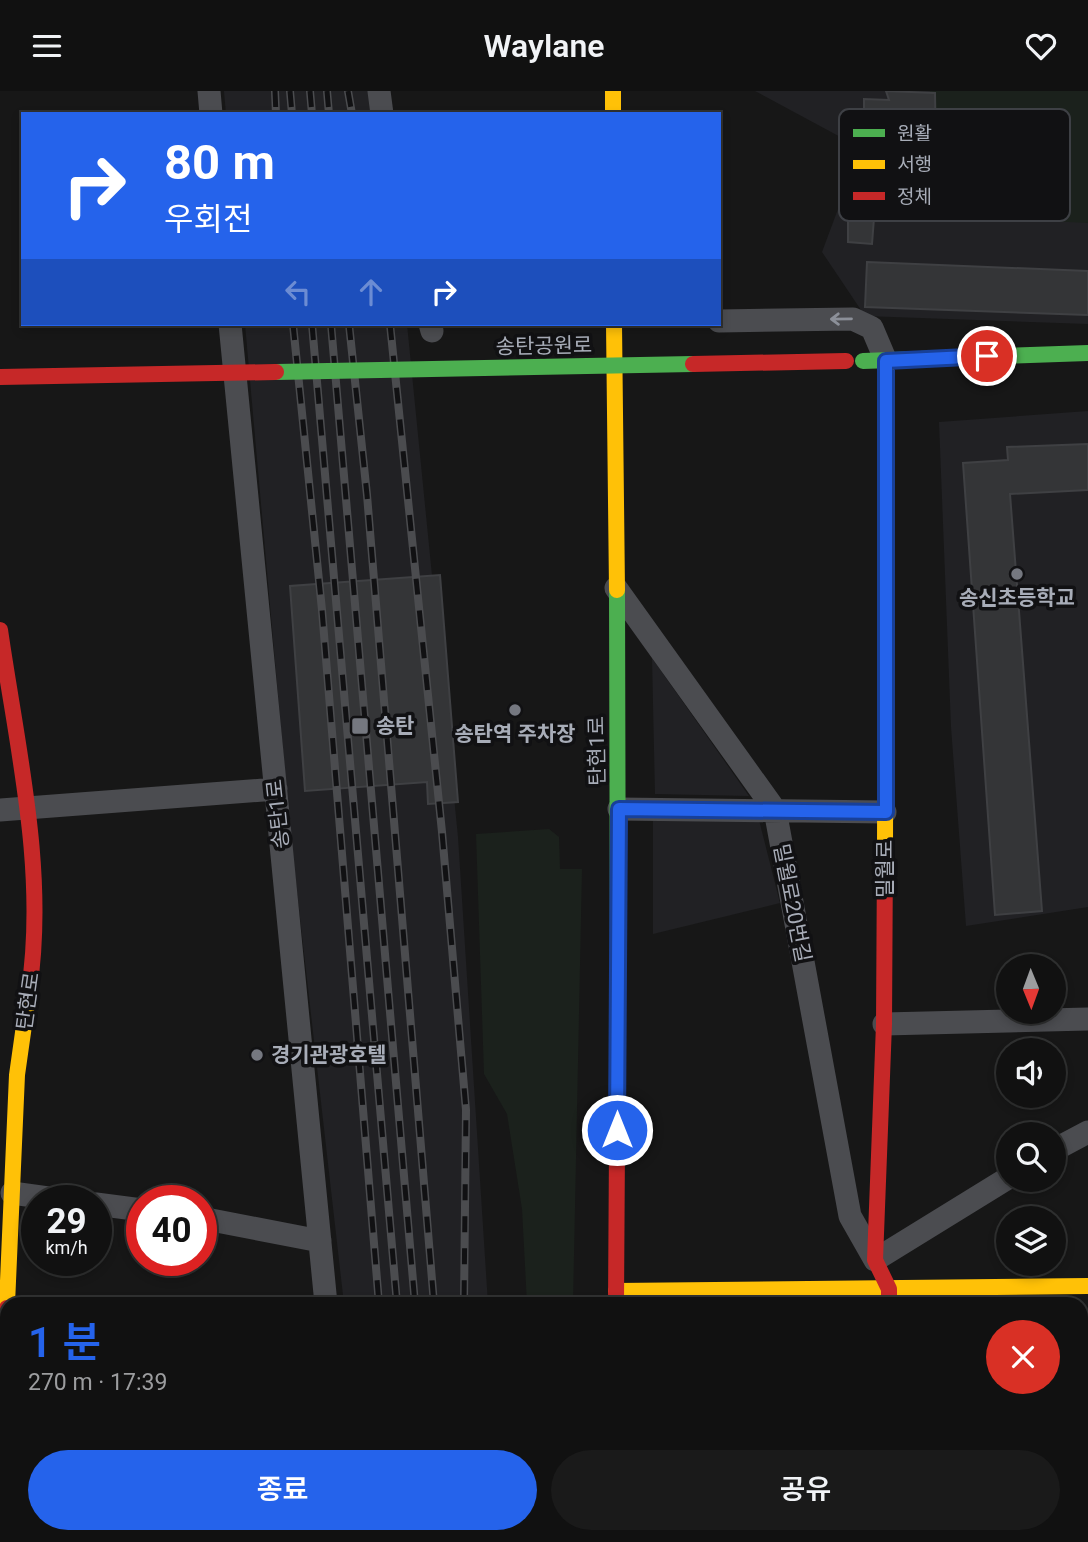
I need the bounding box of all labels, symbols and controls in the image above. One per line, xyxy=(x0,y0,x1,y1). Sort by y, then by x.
icon: menu xyxy=(28,27,66,65)
text: Waylane xyxy=(483,27,605,65)
icon: heart xyxy=(1022,27,1060,65)
legend xyxy=(839,109,1070,221)
text: 원활 xyxy=(897,122,932,145)
text: 80 m xyxy=(164,134,275,191)
icon: right xyxy=(49,140,140,231)
text: 서행 xyxy=(897,153,932,176)
text: 정체 xyxy=(897,185,932,208)
text: 우회전 xyxy=(164,200,252,238)
icon: left xyxy=(279,273,317,311)
icon: ahead xyxy=(352,273,390,311)
icon: right xyxy=(425,273,463,311)
one-way arrow xyxy=(830,312,853,326)
pin xyxy=(957,326,1017,386)
street label: 송탄공원로 xyxy=(495,333,593,359)
icon: arrive xyxy=(968,337,1006,375)
marker: 송신초등학교 xyxy=(1009,566,1025,582)
place label: 송신초등학교 xyxy=(959,586,1075,610)
marker: 송탄역 주차장 xyxy=(507,702,523,718)
place label: 송탄 xyxy=(376,714,415,738)
marker: 송탄 xyxy=(350,716,370,736)
street label: 탄현1로 xyxy=(584,716,610,786)
place label: 송탄역 주차장 xyxy=(454,722,576,746)
street label: 송탄1로 xyxy=(262,778,294,850)
street label: 밀월로 xyxy=(873,840,897,898)
street label: 밀월로20번길 xyxy=(769,842,815,964)
north arrow xyxy=(996,954,1066,1024)
map controls xyxy=(996,954,1066,1276)
street label: 탄현로 xyxy=(12,971,44,1031)
button: sound xyxy=(996,1038,1066,1108)
place label: 경기관광호텔 xyxy=(271,1043,387,1067)
marker: 경기관광호텔 xyxy=(249,1047,265,1063)
position arrow xyxy=(580,1093,654,1167)
button: search xyxy=(996,1122,1066,1192)
speed limit sign: 40 xyxy=(126,1185,217,1276)
text: 29 xyxy=(46,1201,87,1242)
button: layers xyxy=(996,1206,1066,1276)
text: km/h xyxy=(45,1237,88,1258)
text: 1 분 xyxy=(28,1318,101,1367)
button: close xyxy=(986,1320,1060,1394)
text: 270 m · 17:39 xyxy=(28,1369,167,1396)
button: 종료 xyxy=(28,1450,537,1530)
button: 공유 xyxy=(551,1450,1060,1530)

